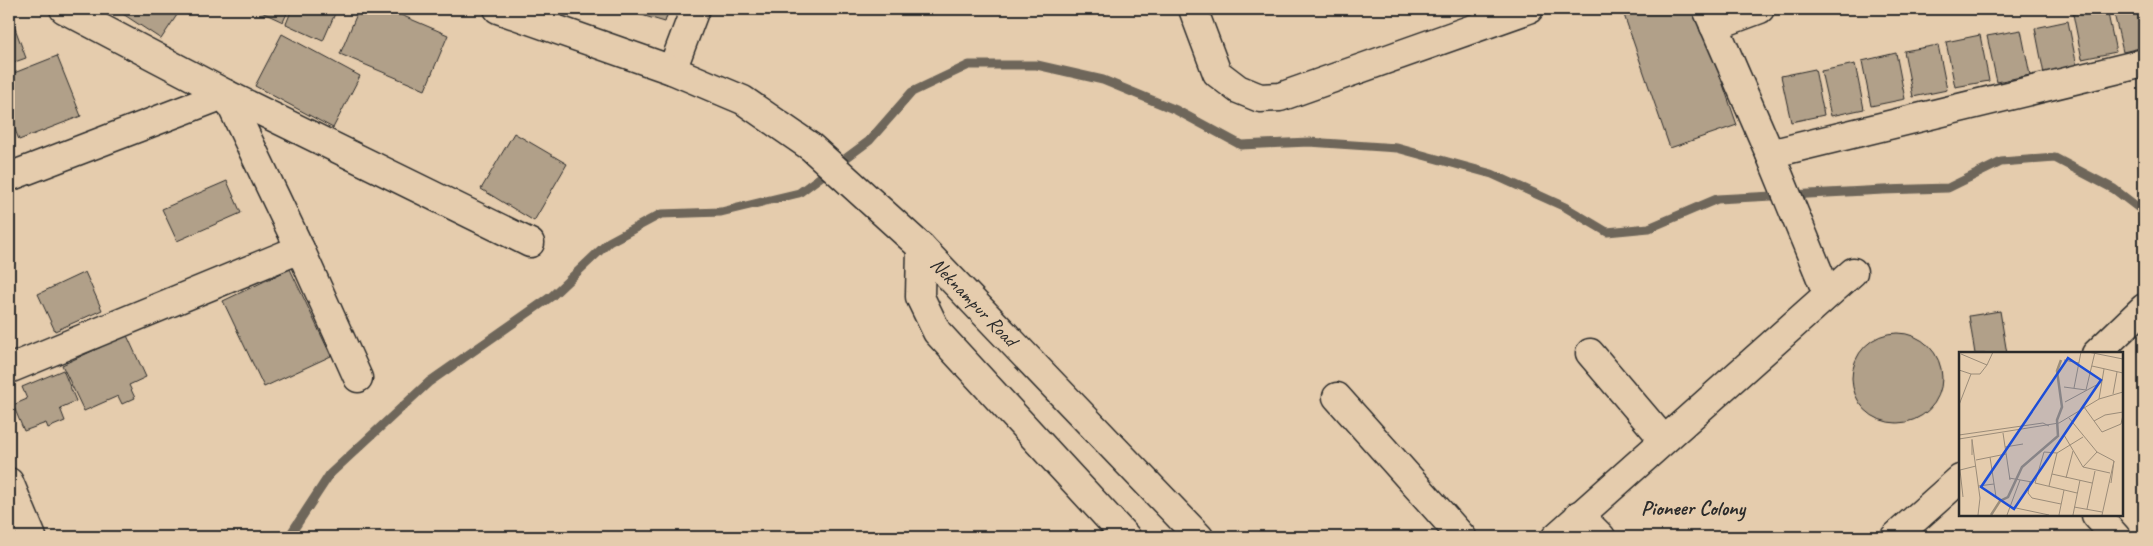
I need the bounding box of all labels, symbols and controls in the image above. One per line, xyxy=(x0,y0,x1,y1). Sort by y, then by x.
street label: Neknampur Road xyxy=(925,252,1025,354)
inset map xyxy=(1959,352,2123,516)
district label: Pioneer Colony xyxy=(1641,495,1747,522)

